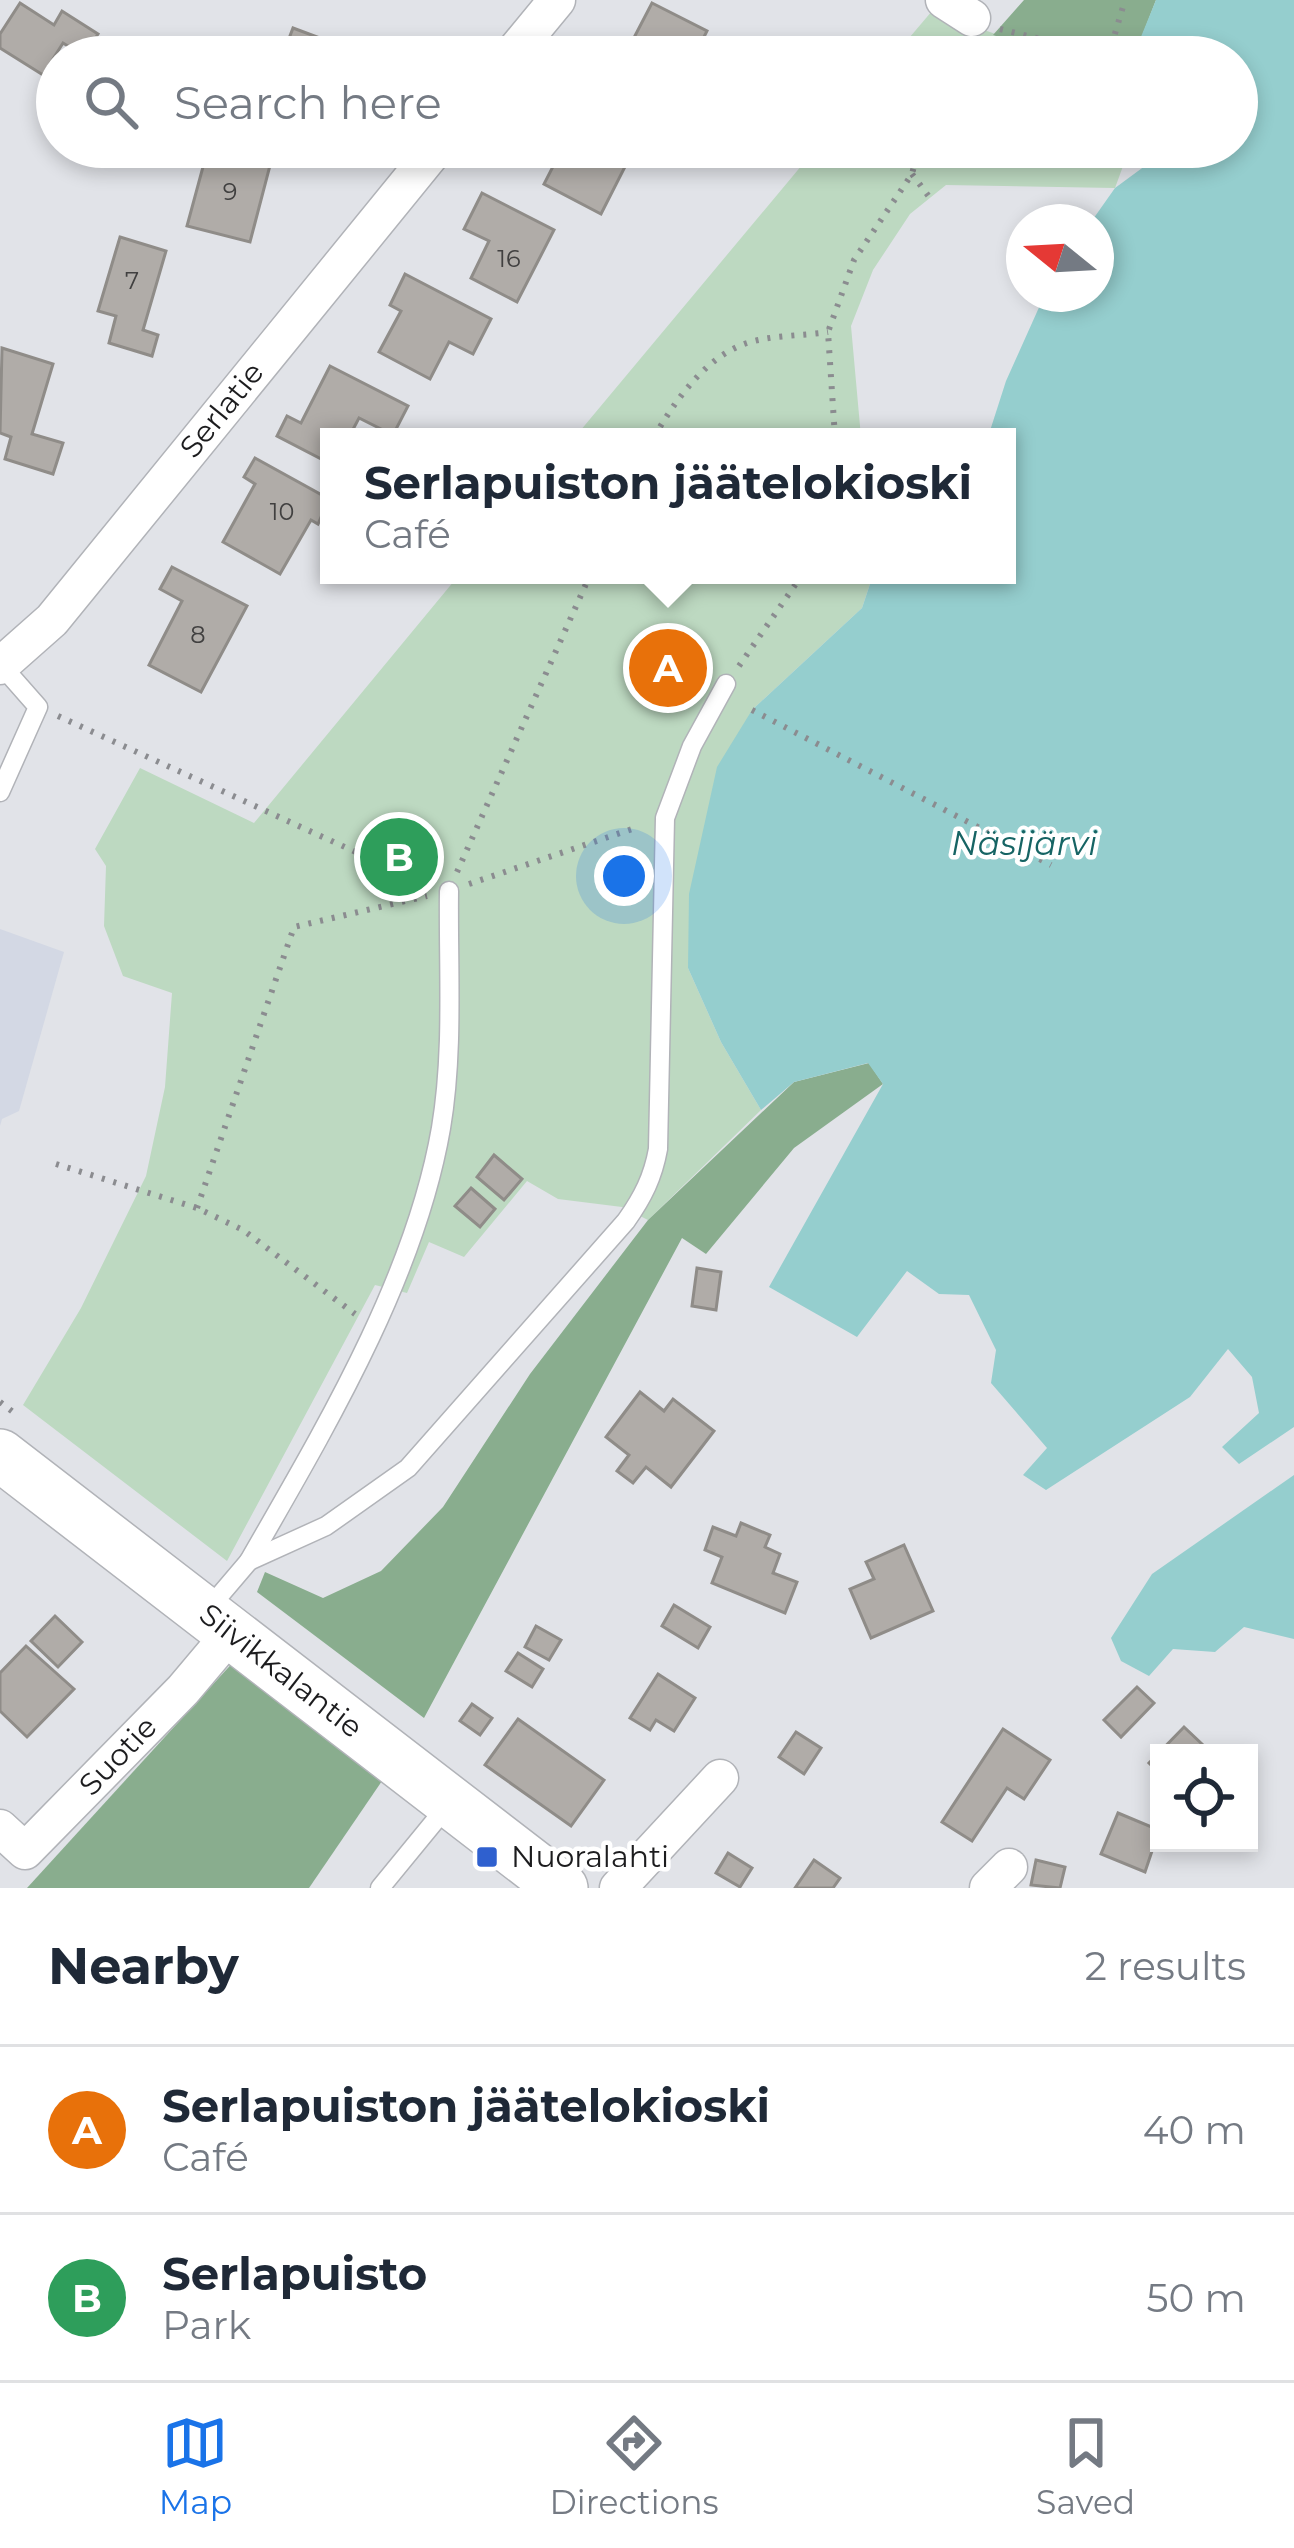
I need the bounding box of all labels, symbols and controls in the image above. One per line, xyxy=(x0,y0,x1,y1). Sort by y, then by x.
search box xyxy=(36,36,1258,168)
icon: search xyxy=(78,69,144,135)
text: Search here xyxy=(174,75,442,130)
house number: 9 xyxy=(223,177,237,206)
north arrow xyxy=(1006,204,1114,312)
house number: 16 xyxy=(497,244,521,273)
house number: 7 xyxy=(125,266,139,295)
street label: Serlatie xyxy=(172,354,271,465)
popup xyxy=(320,428,1016,584)
text: Serlapuiston jäätelokioski xyxy=(364,455,972,510)
house number: 10 xyxy=(270,497,294,526)
text: Café xyxy=(364,510,451,558)
house number: 8 xyxy=(190,620,206,649)
pin: A xyxy=(629,623,707,713)
pin: B xyxy=(360,812,438,902)
water label: Näsijärvi xyxy=(951,823,1097,863)
your location xyxy=(594,846,654,906)
street label: Siivikkalantie xyxy=(192,1596,370,1746)
street label: Suotie xyxy=(71,1708,164,1803)
map controls xyxy=(1150,1744,1258,1852)
button: locate xyxy=(1150,1744,1258,1852)
place label: Nuoralahti xyxy=(511,1838,669,1875)
marker: Nuoralahti xyxy=(474,1844,500,1870)
text: Nearby xyxy=(48,1935,239,1997)
text: 2 results xyxy=(1085,1942,1246,1990)
text: Serlapuiston jäätelokioski xyxy=(162,2078,770,2133)
text: A xyxy=(72,2106,102,2154)
text: 40 m xyxy=(1143,2106,1246,2154)
text: Café xyxy=(162,2133,249,2181)
text: Serlapuisto xyxy=(162,2246,427,2301)
text: B xyxy=(72,2274,102,2322)
text: 50 m xyxy=(1147,2274,1246,2322)
text: Park xyxy=(162,2301,251,2349)
tab: Map xyxy=(159,2410,232,2522)
tab: Directions xyxy=(550,2410,719,2522)
tab: Saved xyxy=(1036,2410,1135,2522)

